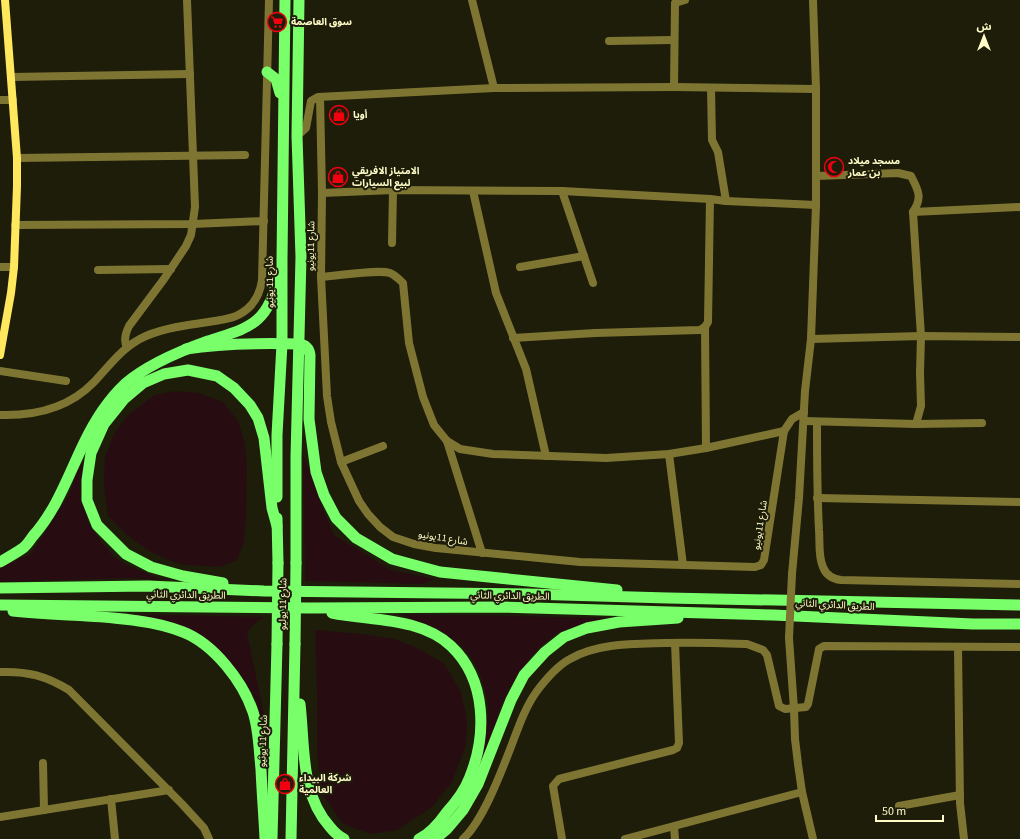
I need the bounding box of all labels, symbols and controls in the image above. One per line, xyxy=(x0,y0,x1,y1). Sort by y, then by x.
supermarket icon: سوق العاصمة xyxy=(266,11,288,33)
place label: سوق العاصمة xyxy=(291,15,352,29)
north arrow xyxy=(964,16,1004,56)
text: ش xyxy=(976,19,992,34)
shop icon: أويا xyxy=(328,104,350,126)
place label: أويا xyxy=(353,108,368,122)
place label: مسجد ميلاد بن عمار xyxy=(847,154,900,180)
mosque icon: مسجد ميلاد بن عمار xyxy=(823,156,845,178)
place label: الامتياز الافريقي لبيع السيارات xyxy=(352,164,420,191)
shop icon: الامتياز الافريقي لبيع السيارات xyxy=(327,166,349,188)
street label: شارع 11يونيو xyxy=(304,221,318,271)
street label: شارع 11 يونيو xyxy=(263,256,277,308)
street label: شارع 11يونيو xyxy=(749,499,771,551)
street label: شارع 11يونيو xyxy=(417,527,469,549)
street label: شارع 11 يوليو xyxy=(276,578,290,630)
street label: الطريق الدائري الثاني xyxy=(146,587,226,603)
street label: الطريق الدائري الثاني xyxy=(470,588,550,604)
street label: الطريق الدائري الثاني xyxy=(795,596,875,614)
street label: شارع 11 يونيو xyxy=(255,714,271,767)
place label: شركة البيداء العالمية xyxy=(299,771,351,797)
shop icon: شركة البيداء العالمية xyxy=(274,773,296,795)
scale bar xyxy=(876,797,943,823)
text: 50 m xyxy=(882,803,906,820)

